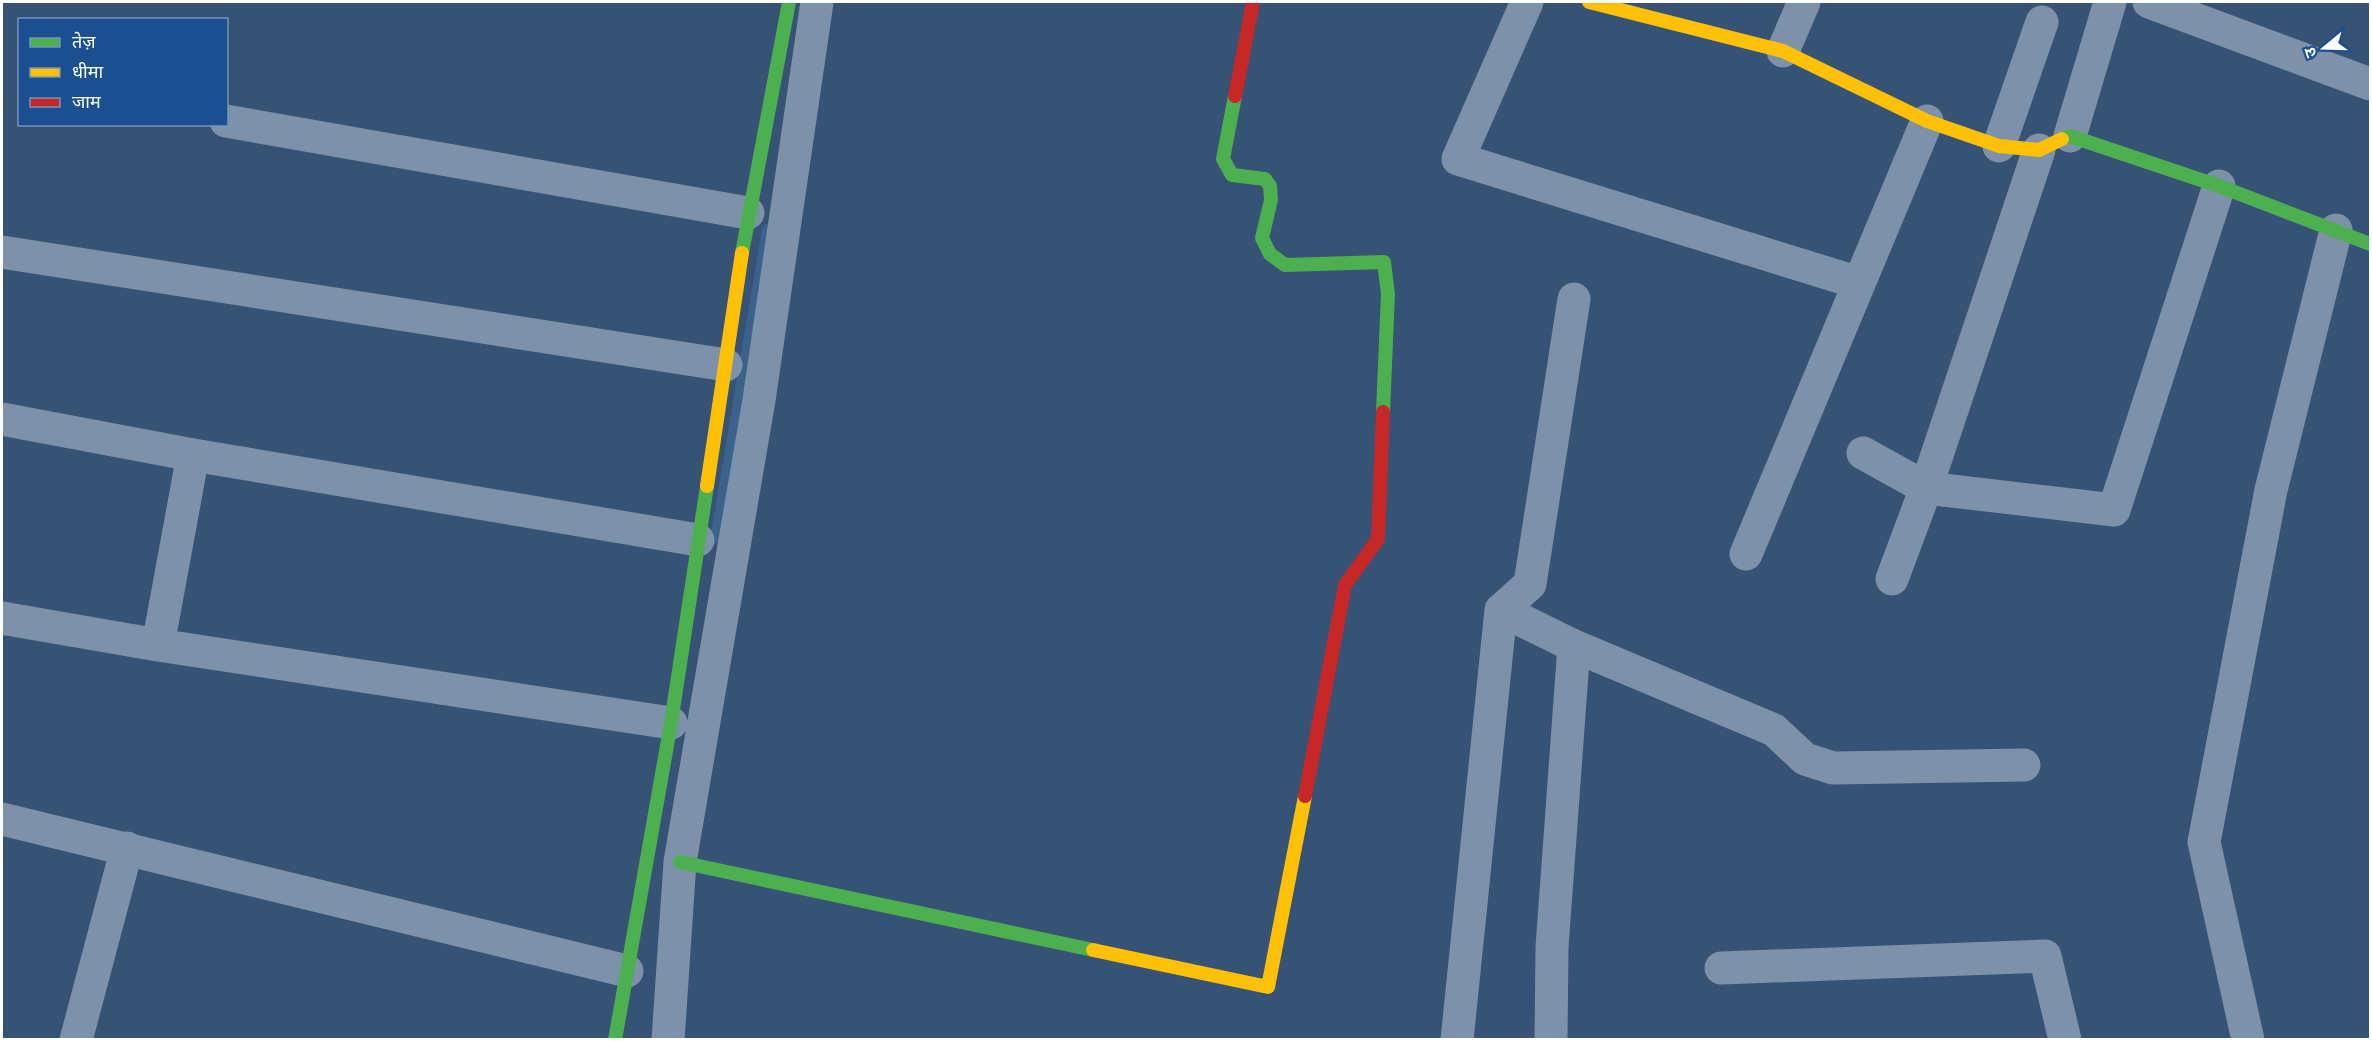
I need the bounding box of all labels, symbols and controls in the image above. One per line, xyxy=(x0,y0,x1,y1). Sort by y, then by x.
legend xyxy=(18,18,228,126)
north arrow xyxy=(2294,18,2354,78)
text: तेज़ xyxy=(72,31,96,53)
text: उ xyxy=(2300,45,2321,60)
text: धीमा xyxy=(72,61,103,83)
text: जाम xyxy=(72,91,102,113)

